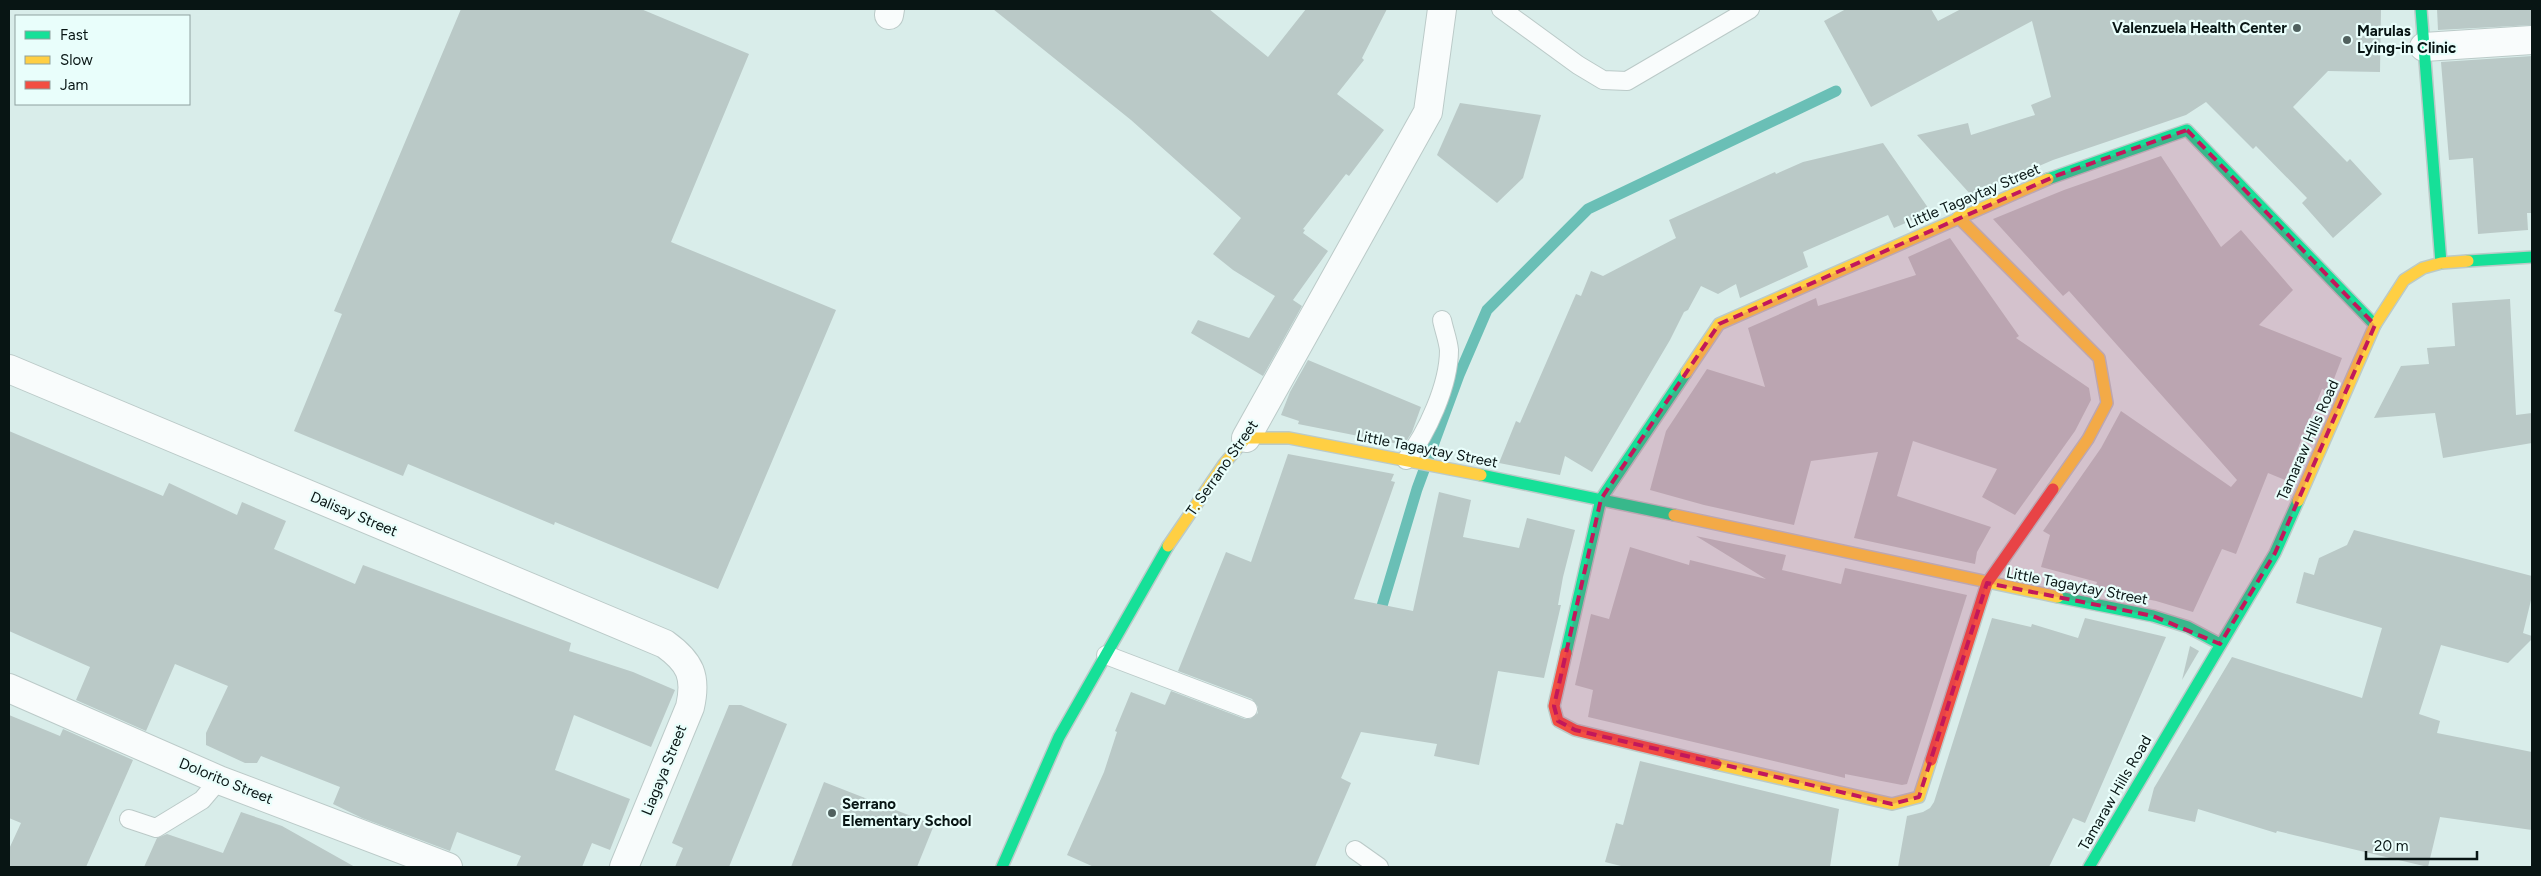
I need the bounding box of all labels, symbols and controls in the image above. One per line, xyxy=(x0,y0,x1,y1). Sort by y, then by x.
legend xyxy=(15,15,190,105)
place label: Valenzuela Health Center xyxy=(2112,19,2287,37)
marker: Valenzuela Health Center xyxy=(2291,22,2303,34)
place label: Marulas Lying-in Clinic xyxy=(2357,22,2456,57)
text: Fast xyxy=(60,26,89,44)
marker: Marulas Lying-in Clinic xyxy=(2341,34,2353,46)
text: Slow xyxy=(60,51,93,69)
text: Jam xyxy=(60,76,88,94)
street label: Little Tagaytay Street xyxy=(1903,159,2043,232)
street label: Tamaraw Hills Road xyxy=(2273,377,2343,503)
street label: T. Serrano Street xyxy=(1182,416,1262,519)
street label: Little Tagaytay Street xyxy=(1355,426,1500,472)
street label: Dalisay Street xyxy=(308,488,401,541)
street label: Little Tagaytay Street xyxy=(2005,563,2150,609)
street label: Liagaya Street xyxy=(638,722,691,818)
street label: Tamaraw Hills Road xyxy=(2075,732,2155,854)
street label: Dolorito Street xyxy=(176,754,276,808)
place label: Serrano Elementary School xyxy=(842,795,972,830)
marker: Serrano Elementary School xyxy=(826,807,838,819)
scale bar xyxy=(2366,828,2477,860)
text: 20 m xyxy=(2374,837,2408,855)

